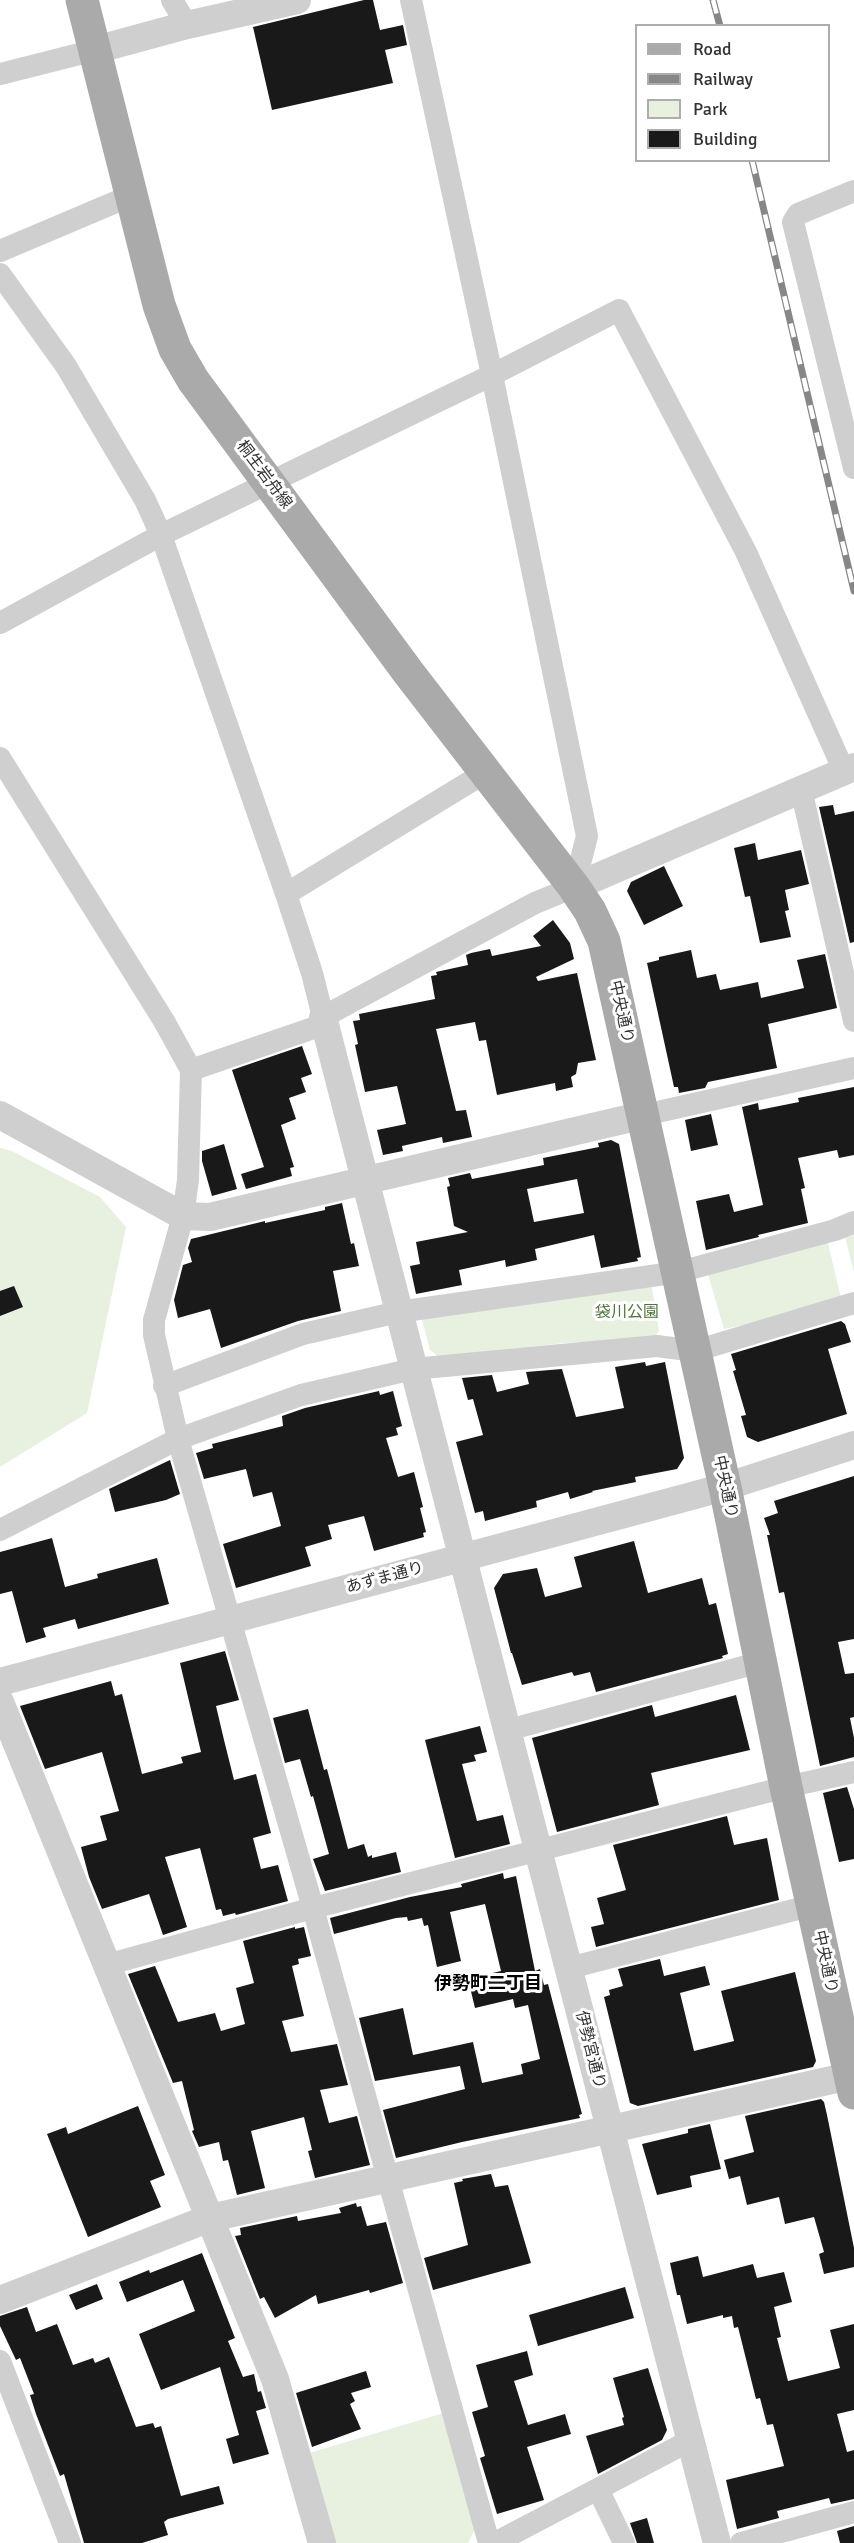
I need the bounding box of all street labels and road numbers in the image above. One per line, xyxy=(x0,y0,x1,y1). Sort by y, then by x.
street label: 桐生岩舟線 xyxy=(232,437,296,513)
street label: 中央通り xyxy=(605,979,637,1045)
street label: 中央通り xyxy=(709,1454,741,1520)
street label: あずま通り xyxy=(344,1558,426,1598)
street label: 中央通り xyxy=(809,1929,841,1995)
street label: 伊勢宮通り xyxy=(571,2009,609,2091)

